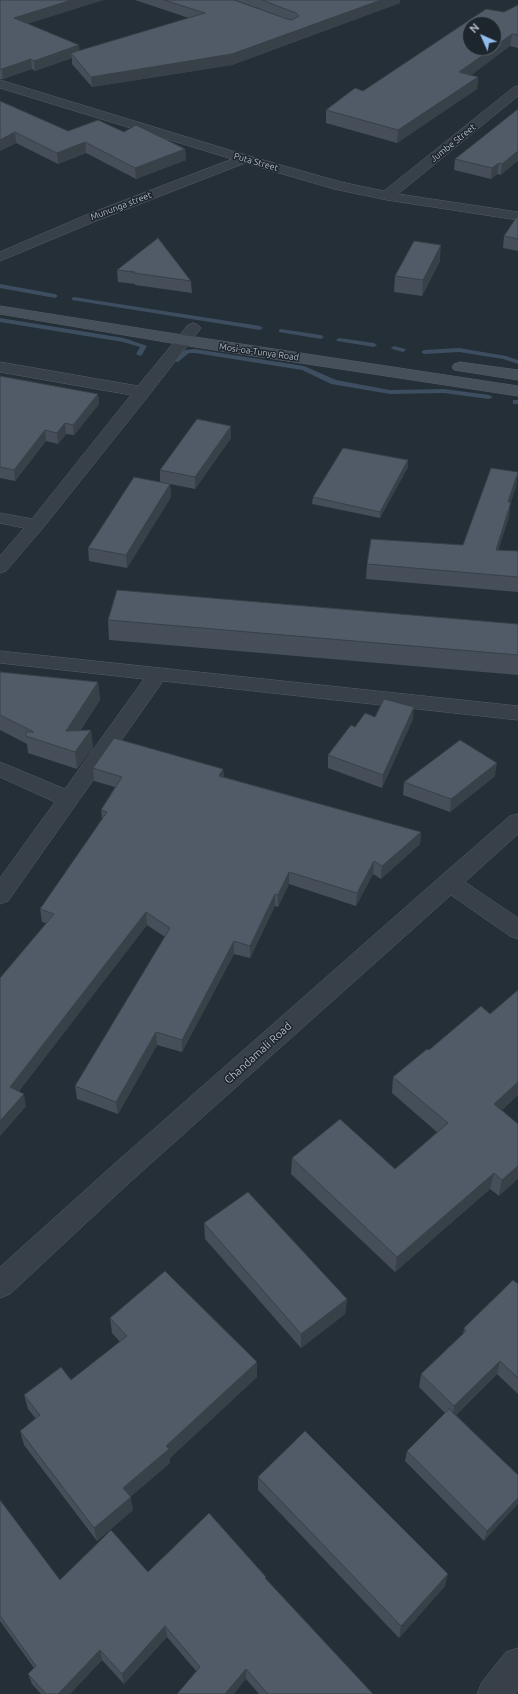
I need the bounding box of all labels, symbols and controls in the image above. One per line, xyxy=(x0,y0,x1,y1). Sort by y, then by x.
north arrow xyxy=(462,16,502,56)
text: N xyxy=(467,21,481,35)
street label: Jumbe Street xyxy=(428,122,478,164)
street label: Puta Street xyxy=(232,150,280,174)
street label: Mununga street xyxy=(89,189,153,223)
street label: Mosi-oa-Tunya Road xyxy=(218,341,300,363)
street label: Chandamali Road xyxy=(222,1019,294,1087)

